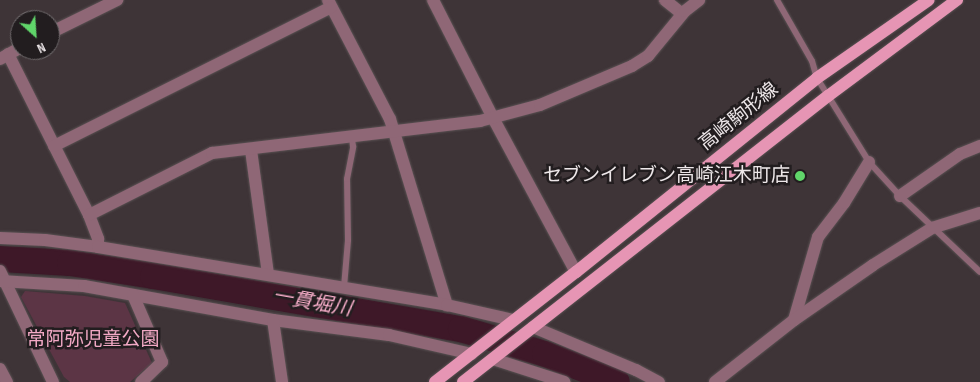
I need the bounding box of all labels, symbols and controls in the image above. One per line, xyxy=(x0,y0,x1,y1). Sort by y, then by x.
north arrow xyxy=(10,10,60,60)
text: N xyxy=(34,39,48,57)
street label: 高崎駒形線 xyxy=(695,78,783,156)
place label: セブンイレブン高崎江木町店 xyxy=(543,165,790,187)
marker: セブンイレブン高崎江木町店 xyxy=(794,170,806,182)
water label: 一貫堀川 xyxy=(271,284,353,322)
park label: 常阿弥児童公園 xyxy=(27,329,159,351)

